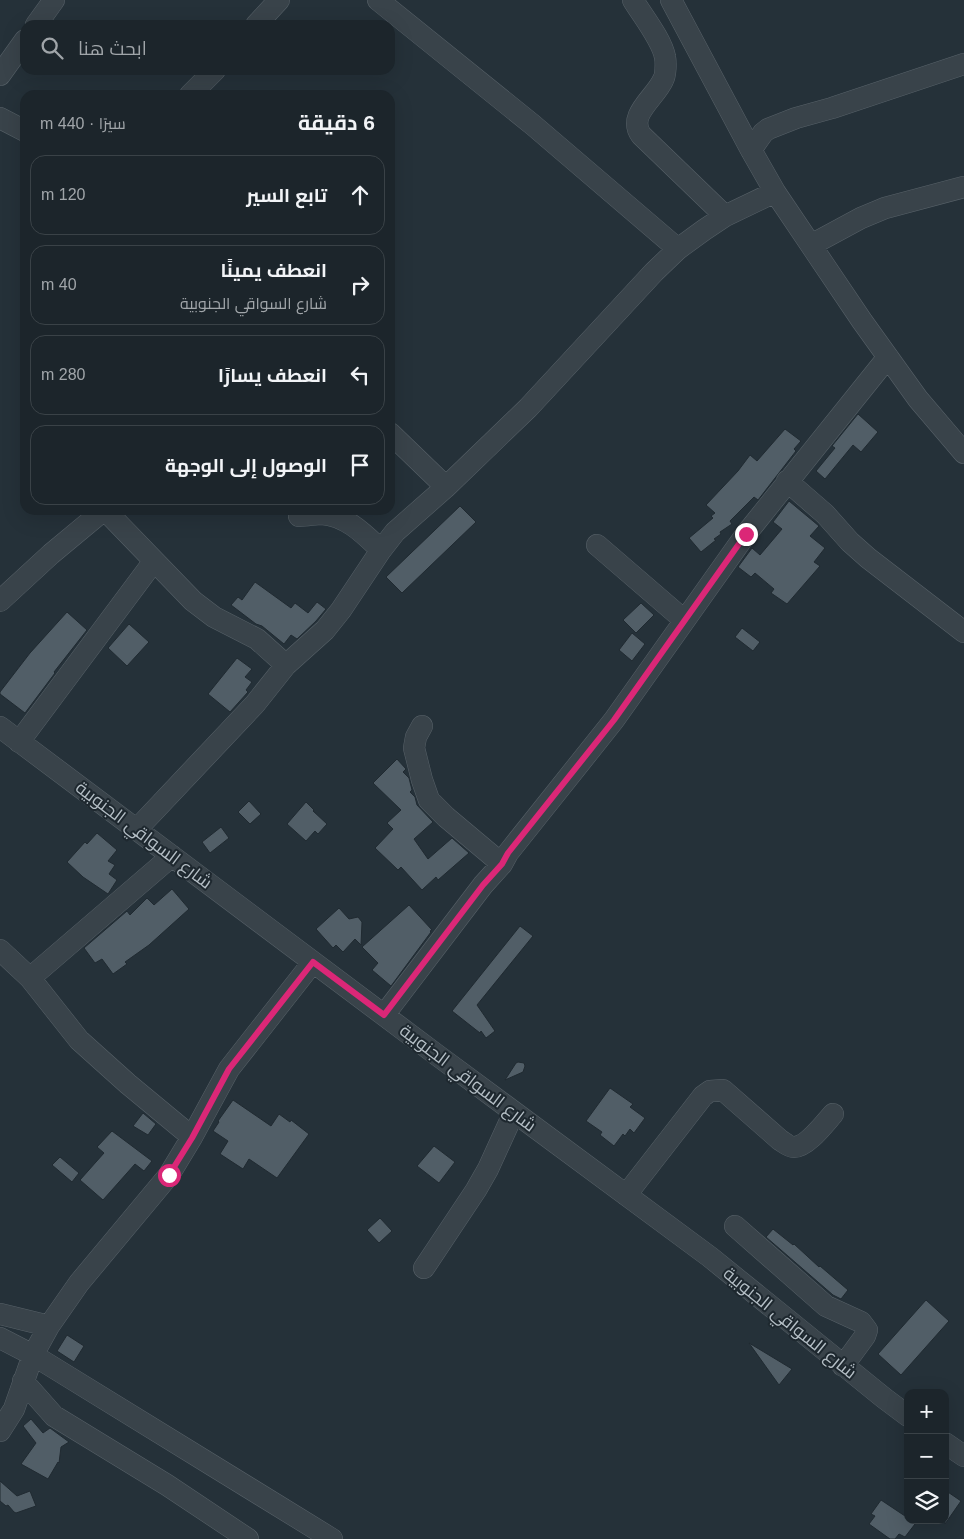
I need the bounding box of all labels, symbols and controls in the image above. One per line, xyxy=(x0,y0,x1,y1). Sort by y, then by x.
search box xyxy=(20,20,395,75)
icon: search xyxy=(38,34,66,62)
text: ابحث هنا xyxy=(78,38,147,59)
text: 6 دقيقة xyxy=(298,111,375,134)
text: سيرًا · 440 m xyxy=(40,115,126,132)
icon: ahead xyxy=(346,181,374,209)
text: تابع السير xyxy=(246,185,327,206)
text: 120 m xyxy=(41,186,85,203)
text: انعطف يمينًا xyxy=(220,260,327,281)
icon: right xyxy=(346,271,374,299)
text: 40 m xyxy=(41,276,77,293)
text: شارع السواقي الجنوبية xyxy=(180,295,327,312)
icon: left xyxy=(346,361,374,389)
text: انعطف يسارًا xyxy=(218,365,327,386)
text: 280 m xyxy=(41,366,85,383)
icon: arrive xyxy=(346,451,374,479)
text: الوصول إلى الوجهة xyxy=(165,455,327,476)
route end xyxy=(735,523,758,546)
street label: شارع السواقي الجنوبية xyxy=(69,777,216,896)
street label: شارع السواقي الجنوبية xyxy=(393,1020,540,1139)
route start xyxy=(158,1164,181,1187)
street label: شارع السواقي الجنوبية xyxy=(717,1263,861,1386)
map controls xyxy=(904,1389,949,1524)
button: + xyxy=(904,1389,949,1434)
button: − xyxy=(904,1434,949,1479)
button: layers xyxy=(904,1479,949,1524)

